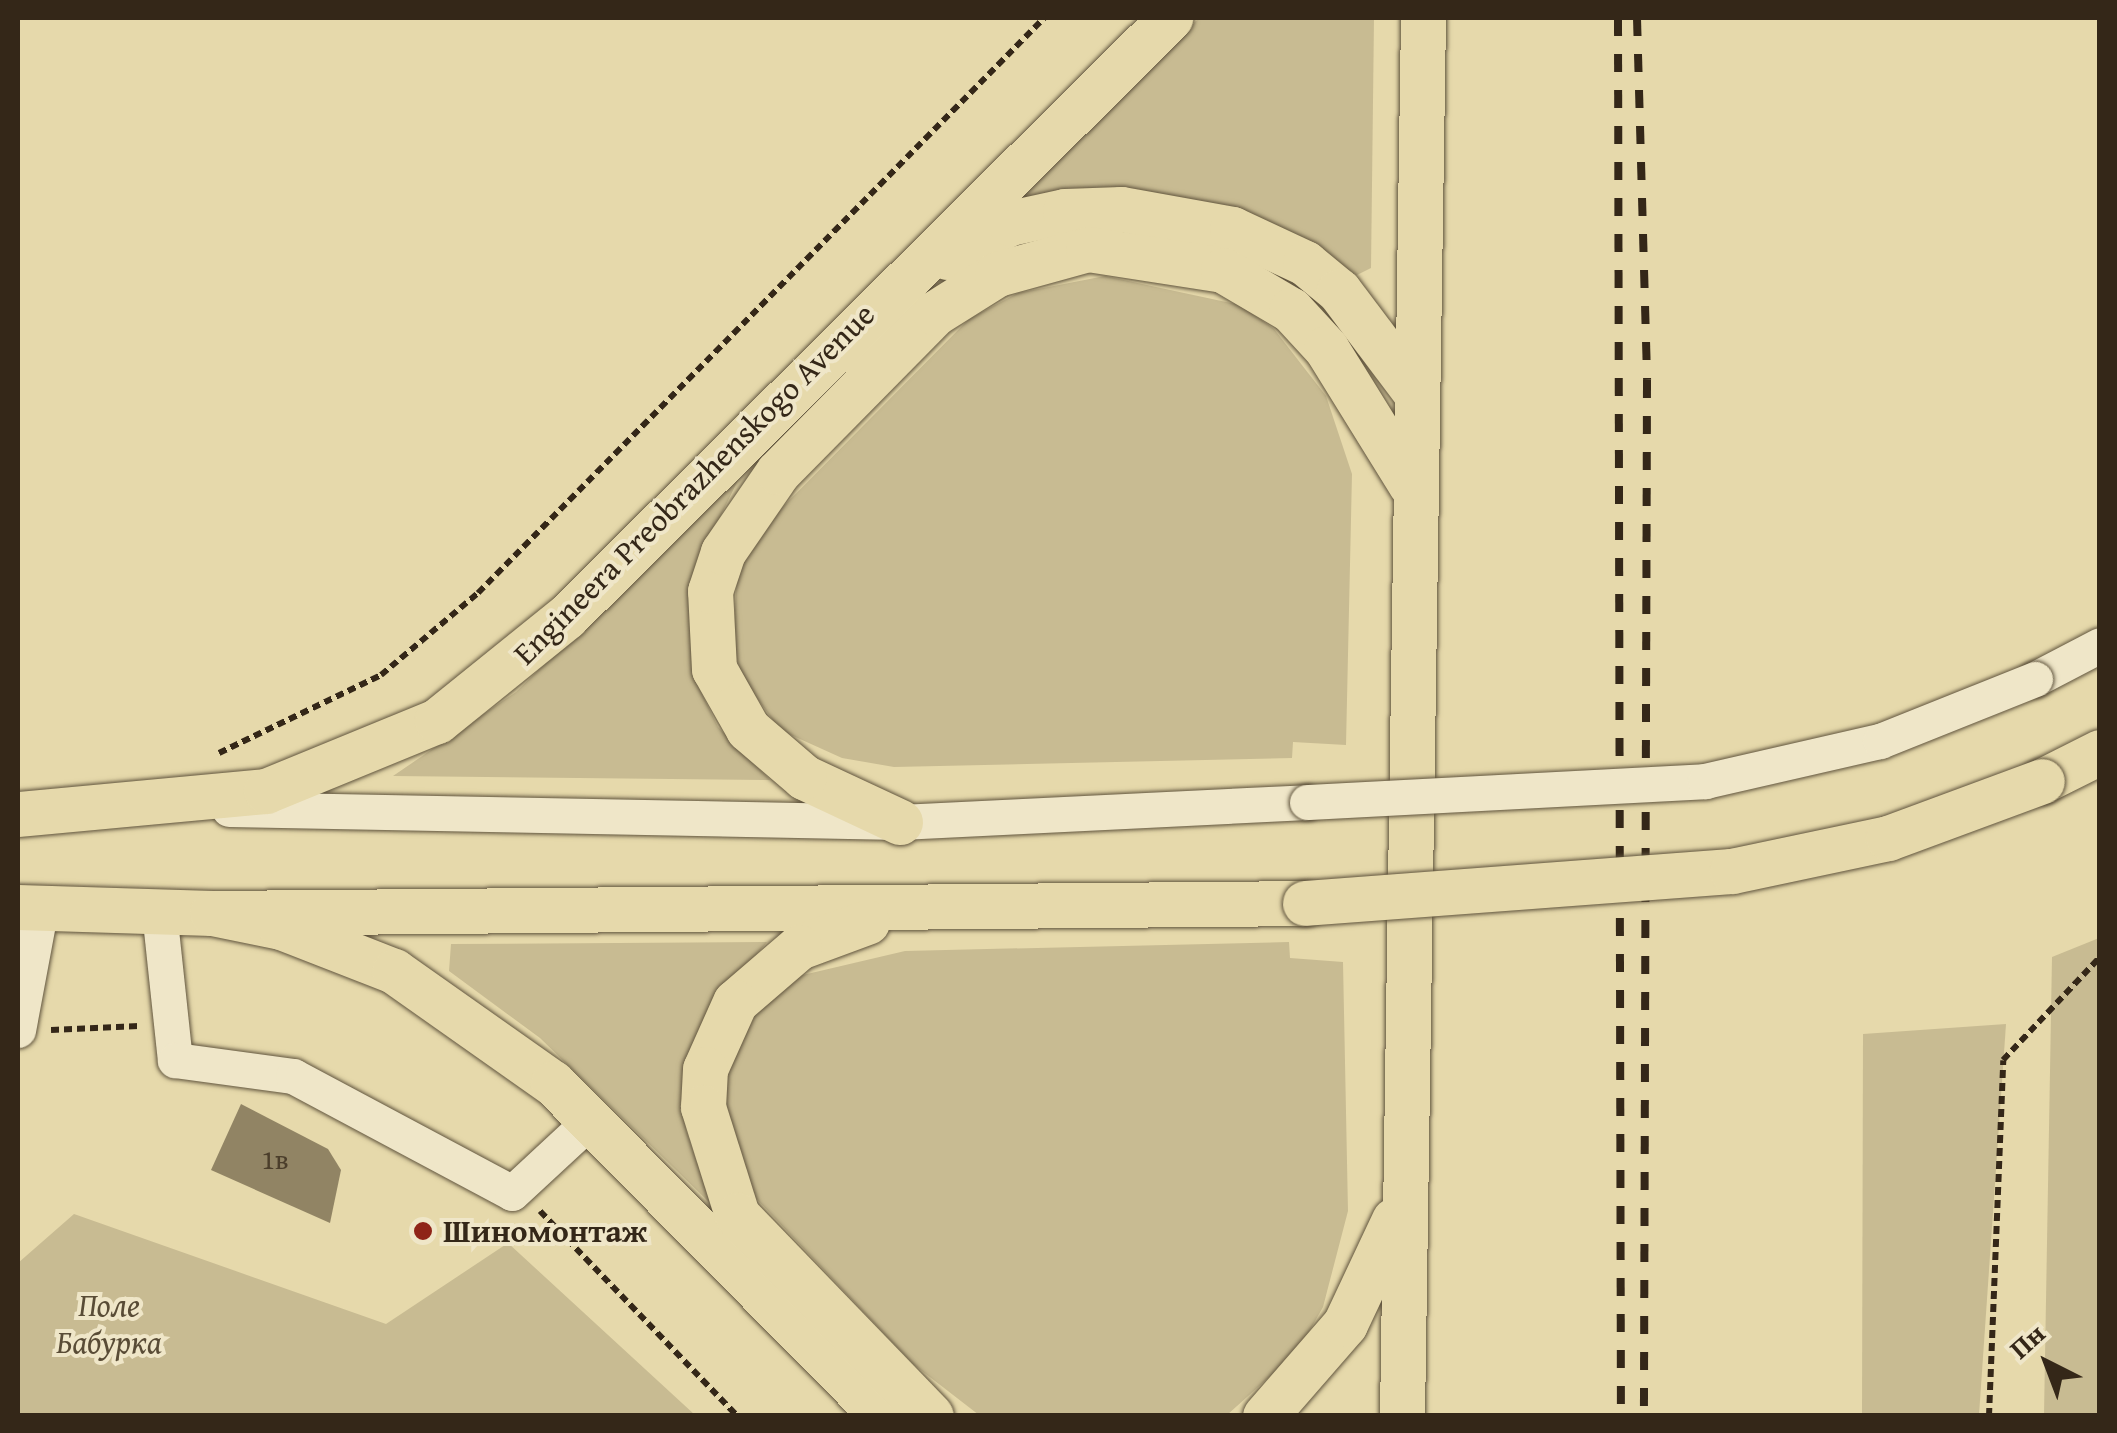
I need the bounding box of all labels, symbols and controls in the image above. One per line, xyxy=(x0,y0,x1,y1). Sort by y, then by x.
street label: Engineera Preobrazhenskogo Avenue xyxy=(505,295,883,673)
house number: 1в xyxy=(261,1142,289,1176)
place label: Шиномонтаж xyxy=(443,1212,647,1250)
marker: Шиномонтаж xyxy=(412,1220,434,1242)
park label: Поле Бабурка xyxy=(56,1287,162,1362)
north arrow xyxy=(1997,1313,2097,1413)
text: Пн xyxy=(1999,1313,2054,1368)

